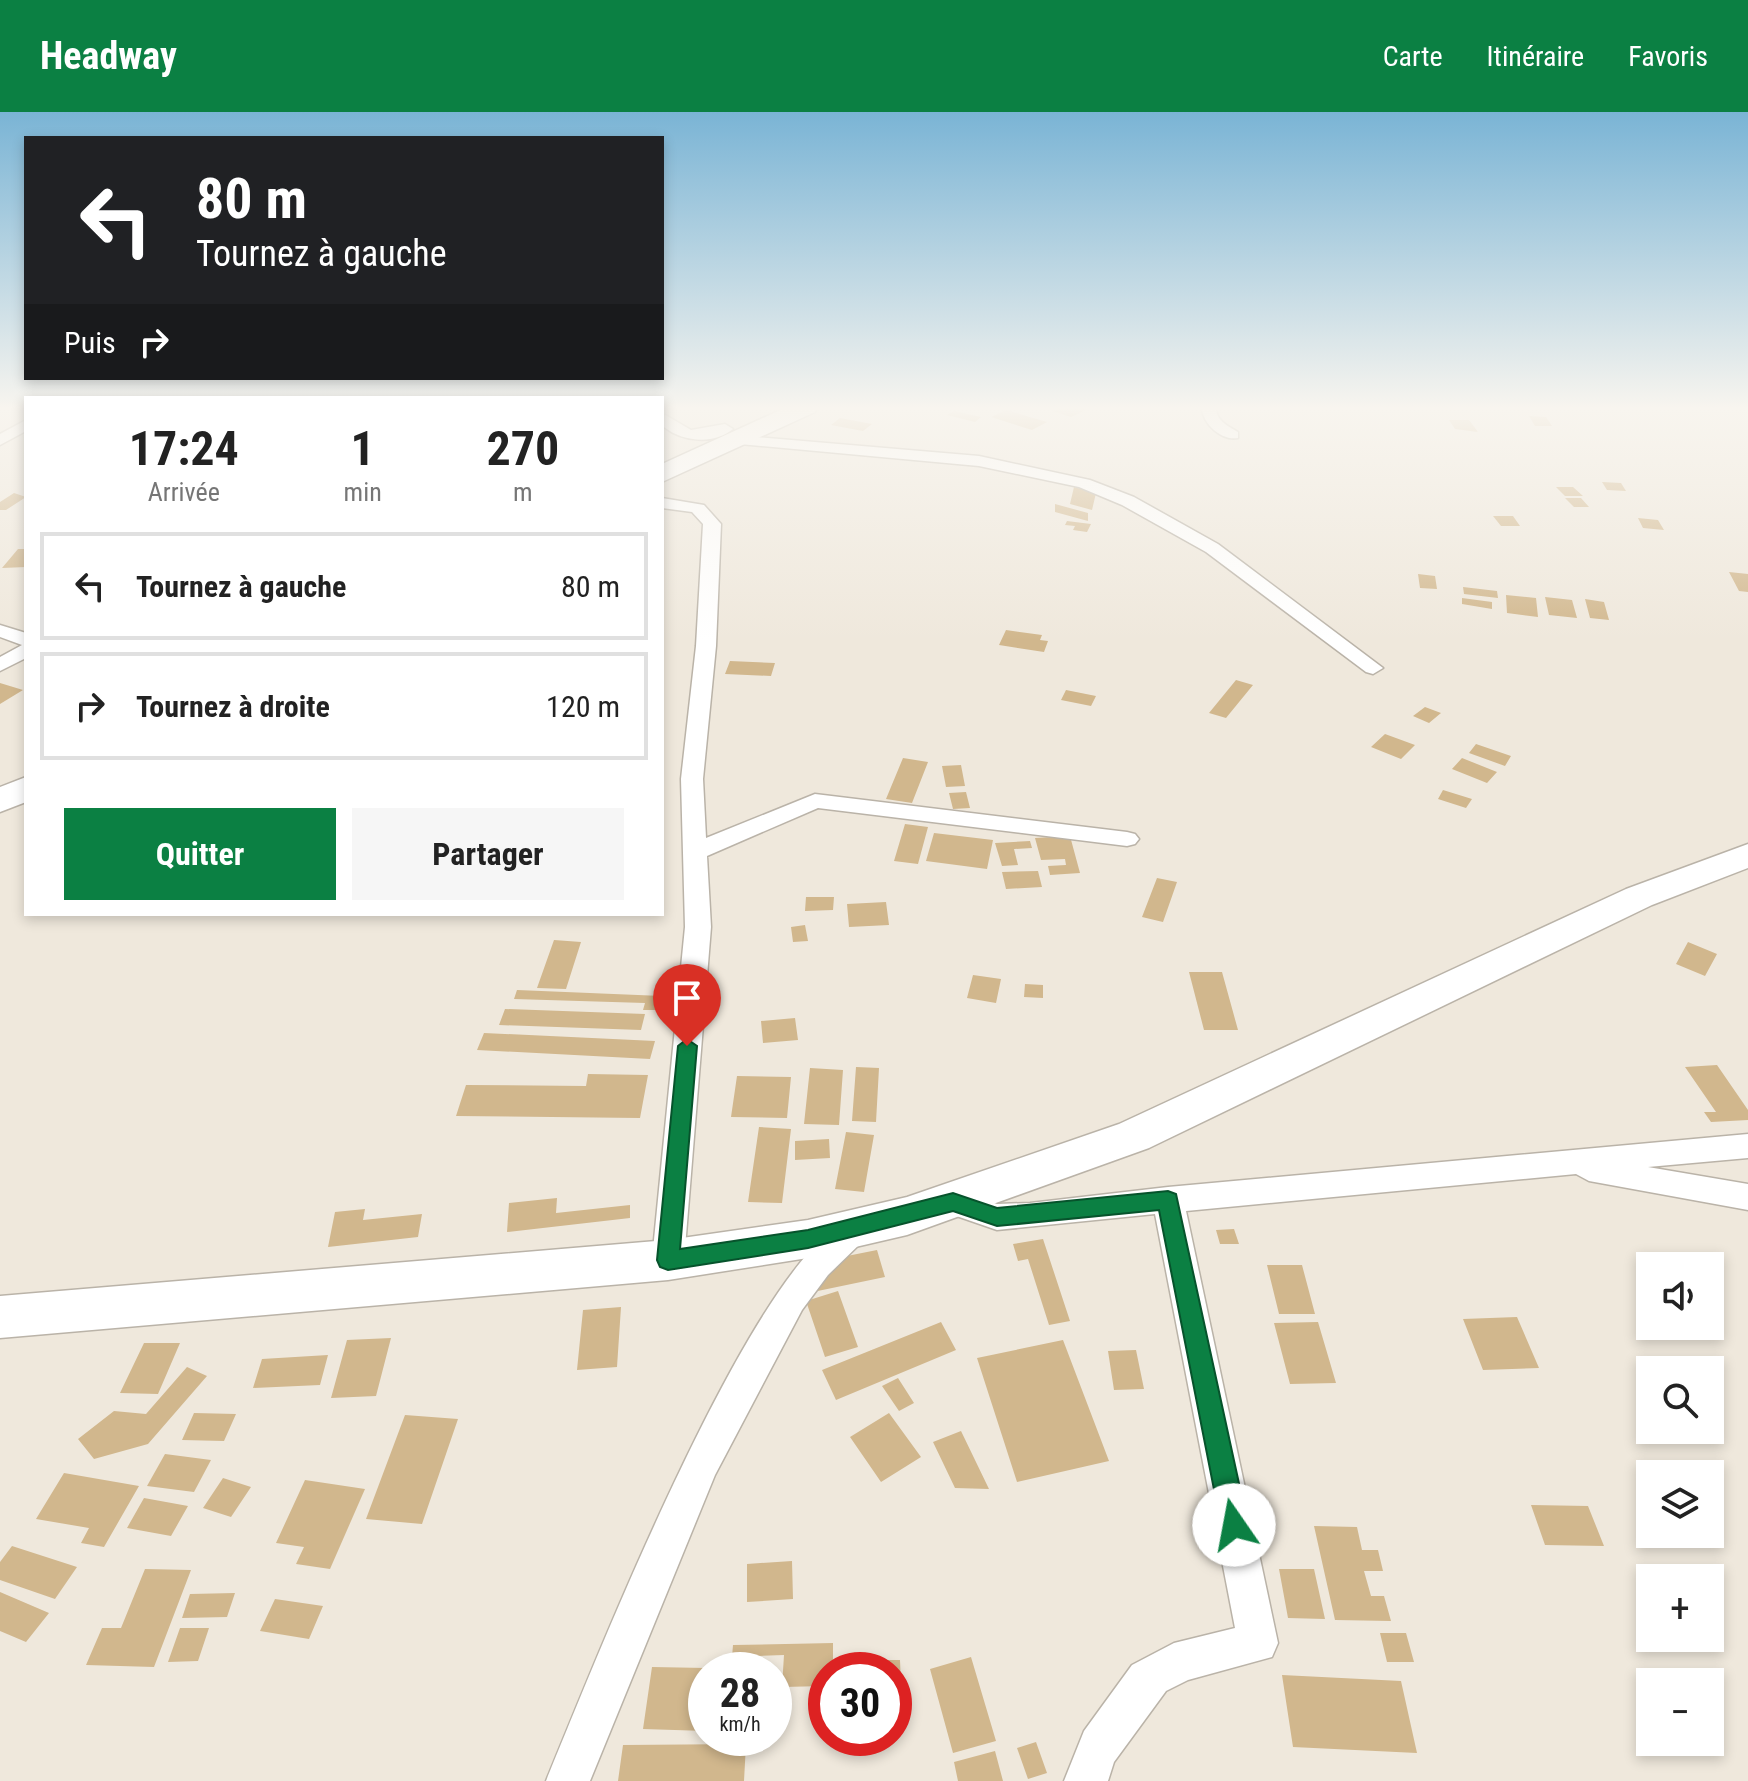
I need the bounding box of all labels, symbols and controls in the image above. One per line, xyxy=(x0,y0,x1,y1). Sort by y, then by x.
text: Headway xyxy=(40,34,177,78)
text: Carte xyxy=(1383,40,1443,73)
text: Itinéraire xyxy=(1487,40,1584,73)
text: Favoris xyxy=(1628,40,1708,73)
text: 80 m xyxy=(196,166,307,232)
icon: left xyxy=(64,168,168,272)
text: Tournez à gauche xyxy=(196,233,447,275)
icon: right xyxy=(132,320,176,364)
text: Puis xyxy=(64,325,116,360)
text: 17:24 xyxy=(129,420,239,477)
text: 1 xyxy=(351,420,375,477)
text: 270 xyxy=(486,420,559,477)
text: Arrivée xyxy=(148,477,220,507)
text: min xyxy=(344,477,382,507)
text: m xyxy=(513,477,533,507)
icon: left xyxy=(68,564,112,608)
text: Tournez à gauche xyxy=(136,569,346,604)
text: 80 m xyxy=(561,569,620,604)
icon: right xyxy=(68,684,112,728)
text: Tournez à droite xyxy=(136,689,330,724)
text: 120 m xyxy=(546,689,620,724)
button: Quitter xyxy=(64,808,336,900)
button: Partager xyxy=(352,808,624,900)
pin xyxy=(653,964,721,1046)
icon: arrive xyxy=(665,976,709,1020)
map controls xyxy=(1636,1252,1724,1756)
button: sound xyxy=(1636,1252,1724,1340)
button: search xyxy=(1636,1356,1724,1444)
button: layers xyxy=(1636,1460,1724,1548)
position arrow xyxy=(1192,1483,1276,1567)
button: + xyxy=(1636,1564,1724,1652)
speed limit sign: 30 xyxy=(808,1652,912,1756)
button: − xyxy=(1636,1668,1724,1756)
text: 28 xyxy=(720,1670,760,1717)
text: km/h xyxy=(719,1712,761,1736)

